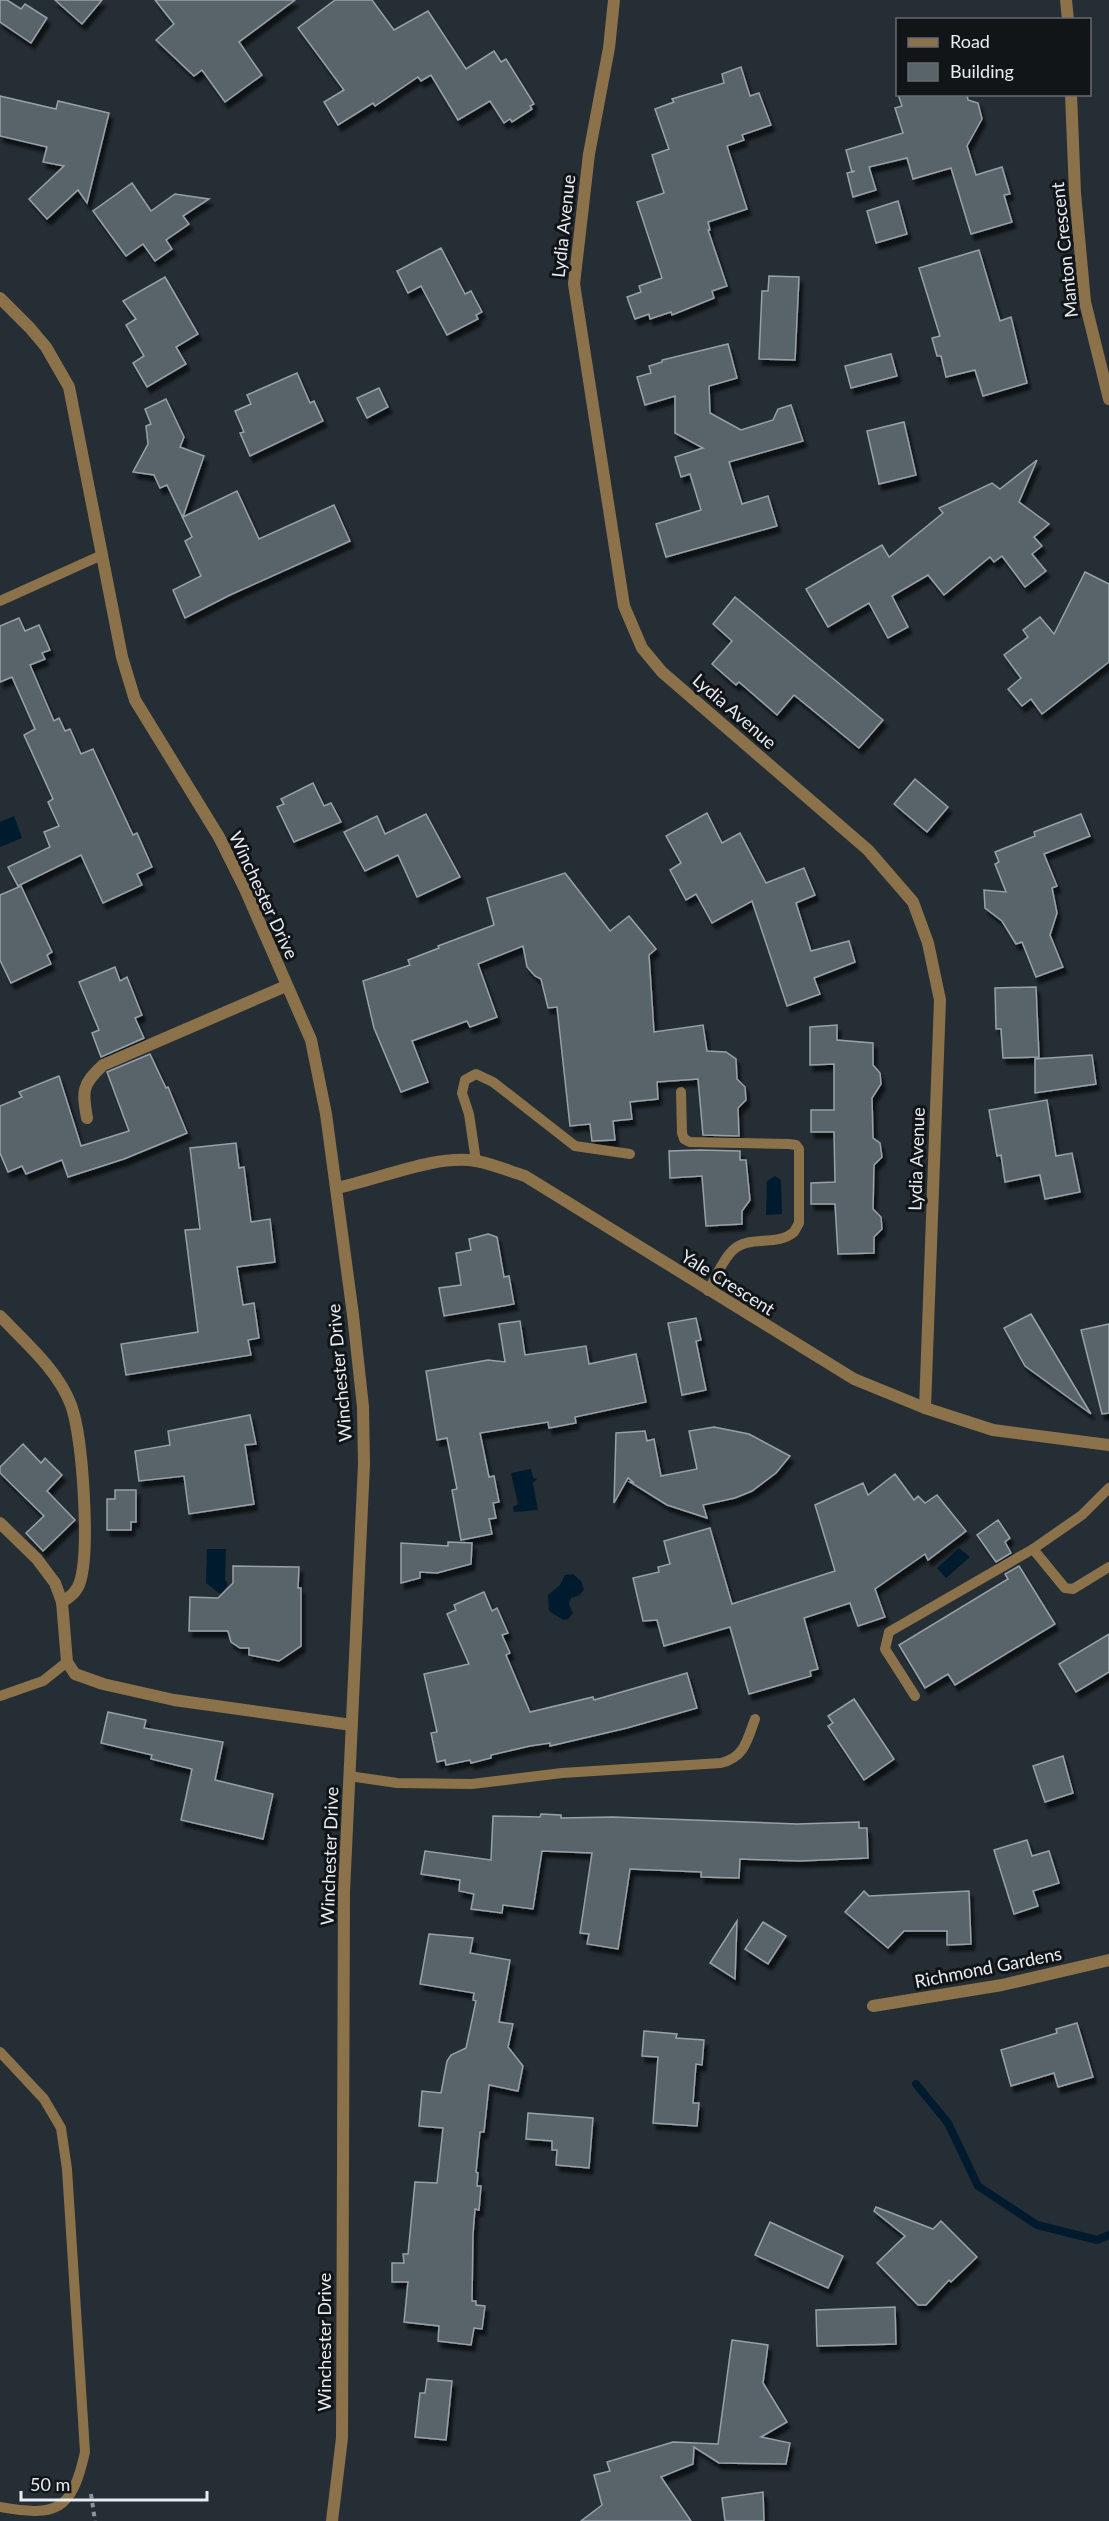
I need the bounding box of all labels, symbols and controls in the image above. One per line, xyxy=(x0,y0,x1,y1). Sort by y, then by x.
legend xyxy=(896,18,1091,96)
text: Road xyxy=(950,30,990,52)
text: Building xyxy=(950,60,1014,82)
street label: Lydia Avenue xyxy=(547,173,579,279)
street label: Manton Crescent xyxy=(1046,181,1082,319)
street label: Lydia Avenue xyxy=(689,669,781,753)
street label: Winchester Drive xyxy=(225,828,303,962)
street label: Lydia Avenue xyxy=(903,1107,929,1211)
street label: Yale Crescent xyxy=(677,1245,779,1320)
street label: Winchester Drive xyxy=(322,1303,356,1443)
street label: Winchester Drive xyxy=(316,1786,342,1926)
street label: Richmond Gardens xyxy=(913,1942,1064,1992)
street label: Winchester Drive xyxy=(313,2273,335,2411)
scale bar xyxy=(21,2464,207,2502)
text: 50 m xyxy=(30,2473,70,2495)

